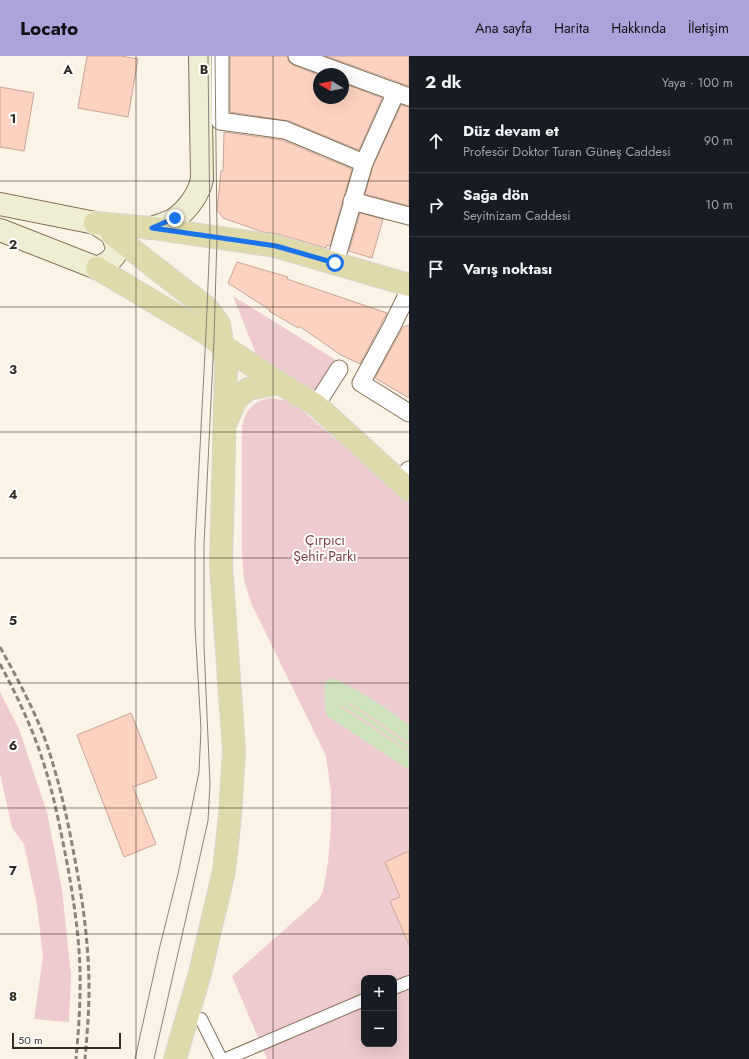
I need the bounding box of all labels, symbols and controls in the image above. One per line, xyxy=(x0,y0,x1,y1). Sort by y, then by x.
text: Locato xyxy=(20,15,78,42)
text: Ana sayfa xyxy=(475,18,532,38)
text: Harita xyxy=(554,18,589,38)
text: Hakkında xyxy=(611,18,666,38)
text: İletişim xyxy=(688,18,729,38)
text: A xyxy=(62,60,73,79)
text: B xyxy=(200,60,209,79)
north arrow xyxy=(313,68,349,104)
text: 2 dk xyxy=(425,70,462,94)
text: Yaya · 100 m xyxy=(662,73,733,92)
text: 1 xyxy=(10,109,16,128)
text: Düz devam et xyxy=(463,120,559,142)
icon: ahead xyxy=(425,130,447,152)
text: 90 m xyxy=(704,131,733,150)
text: Profesör Doktor Turan Güneş Caddesi xyxy=(463,142,671,161)
text: Sağa dön xyxy=(463,184,529,206)
icon: right xyxy=(425,194,447,216)
text: 10 m xyxy=(705,195,733,214)
text: Seyitnizam Caddesi xyxy=(463,206,571,225)
route end xyxy=(166,209,184,227)
text: 2 xyxy=(9,235,17,254)
route start xyxy=(326,254,344,272)
icon: arrive xyxy=(425,258,447,280)
text: Varış noktası xyxy=(463,258,552,280)
text: 3 xyxy=(9,360,17,379)
text: 4 xyxy=(8,485,18,504)
park label: Çırpıcı Şehir Parkı xyxy=(293,530,357,566)
text: 5 xyxy=(9,611,17,630)
text: 6 xyxy=(9,736,18,755)
text: 7 xyxy=(9,861,17,880)
map controls xyxy=(361,975,397,1047)
button: + xyxy=(361,975,397,1011)
text: 8 xyxy=(9,987,17,1006)
button: − xyxy=(361,1011,397,1047)
scale bar xyxy=(12,1031,121,1050)
text: 50 m xyxy=(18,1032,43,1048)

